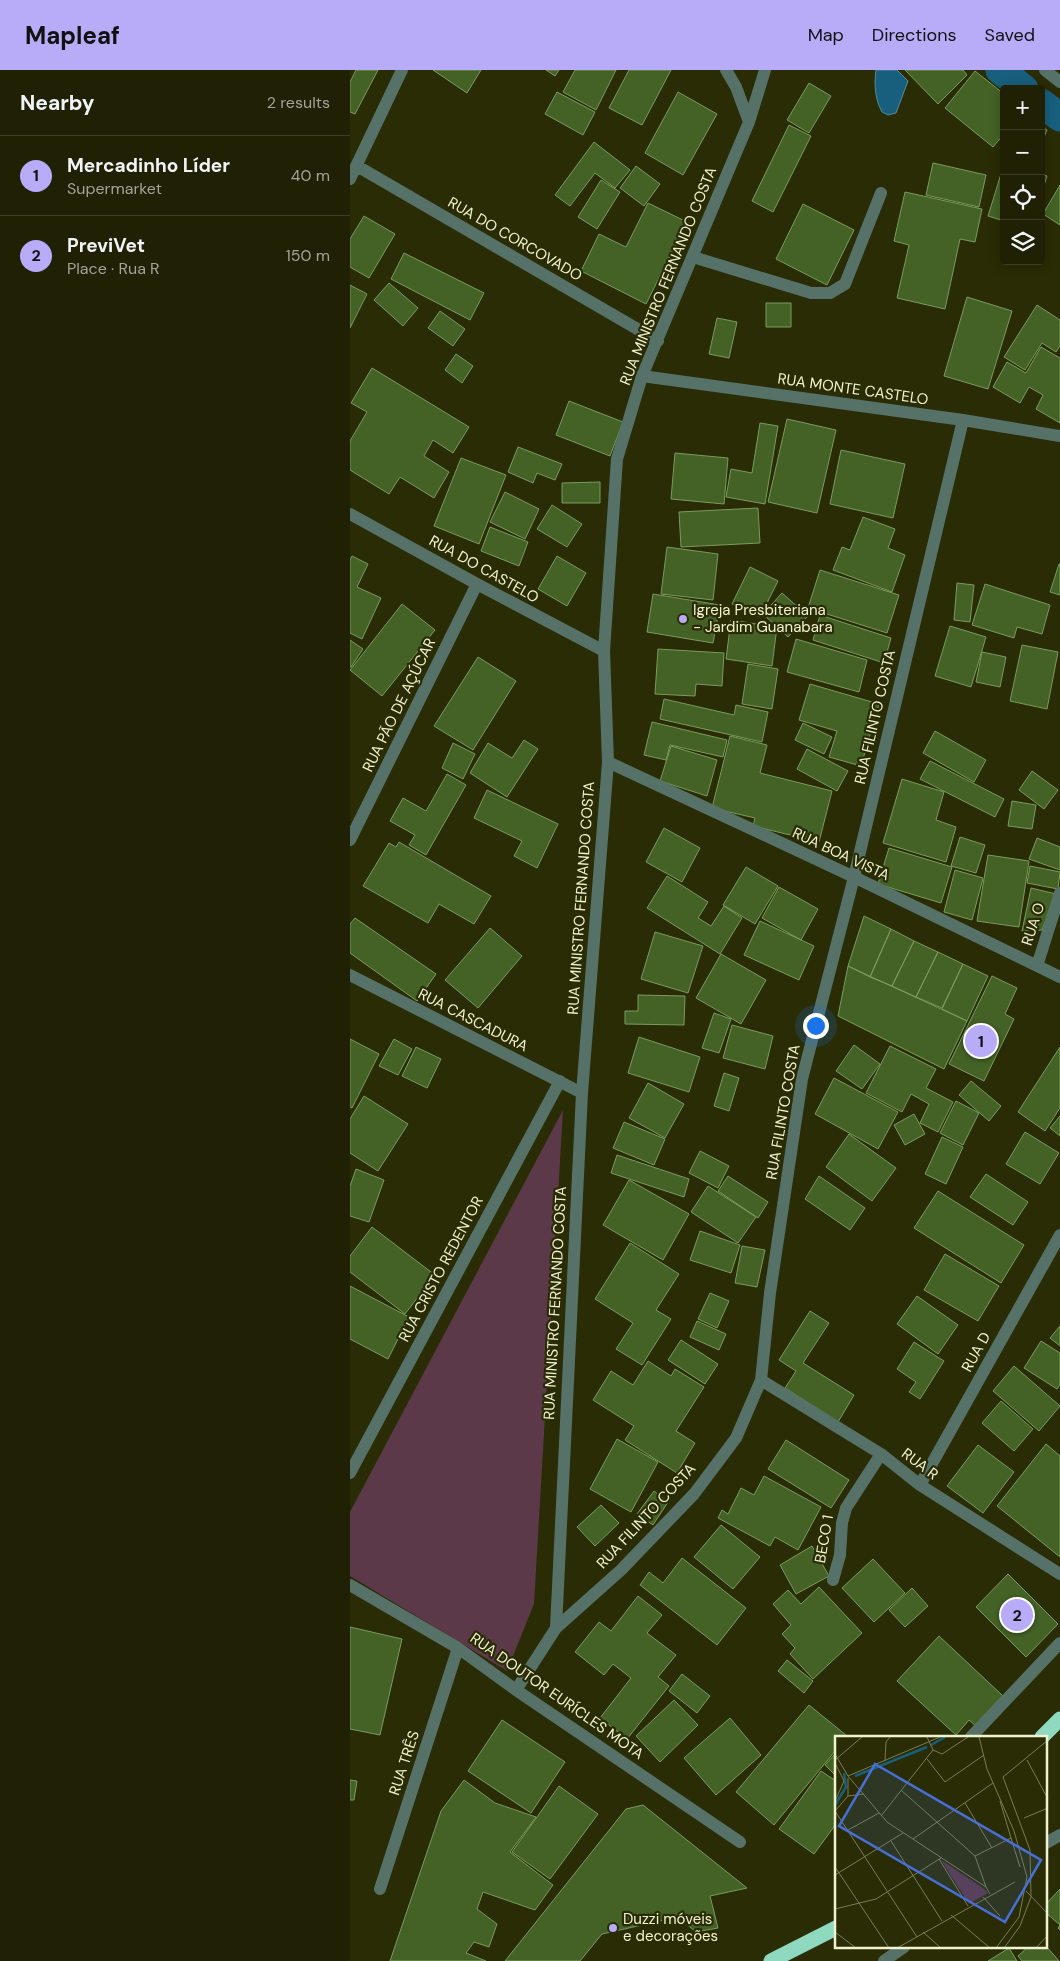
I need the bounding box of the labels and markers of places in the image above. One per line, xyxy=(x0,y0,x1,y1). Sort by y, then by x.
place label: Igreja Presbiteriana - Jardim Guanabara xyxy=(693,600,833,637)
marker: Igreja Presbiteriana - Jardim Guanabara xyxy=(677,613,689,625)
pin: 1 xyxy=(965,1022,997,1060)
pin: 2 xyxy=(1001,1596,1033,1634)
place label: Duzzi móveis e decorações xyxy=(623,1909,718,1946)
marker: Duzzi móveis e decorações xyxy=(607,1922,619,1934)

